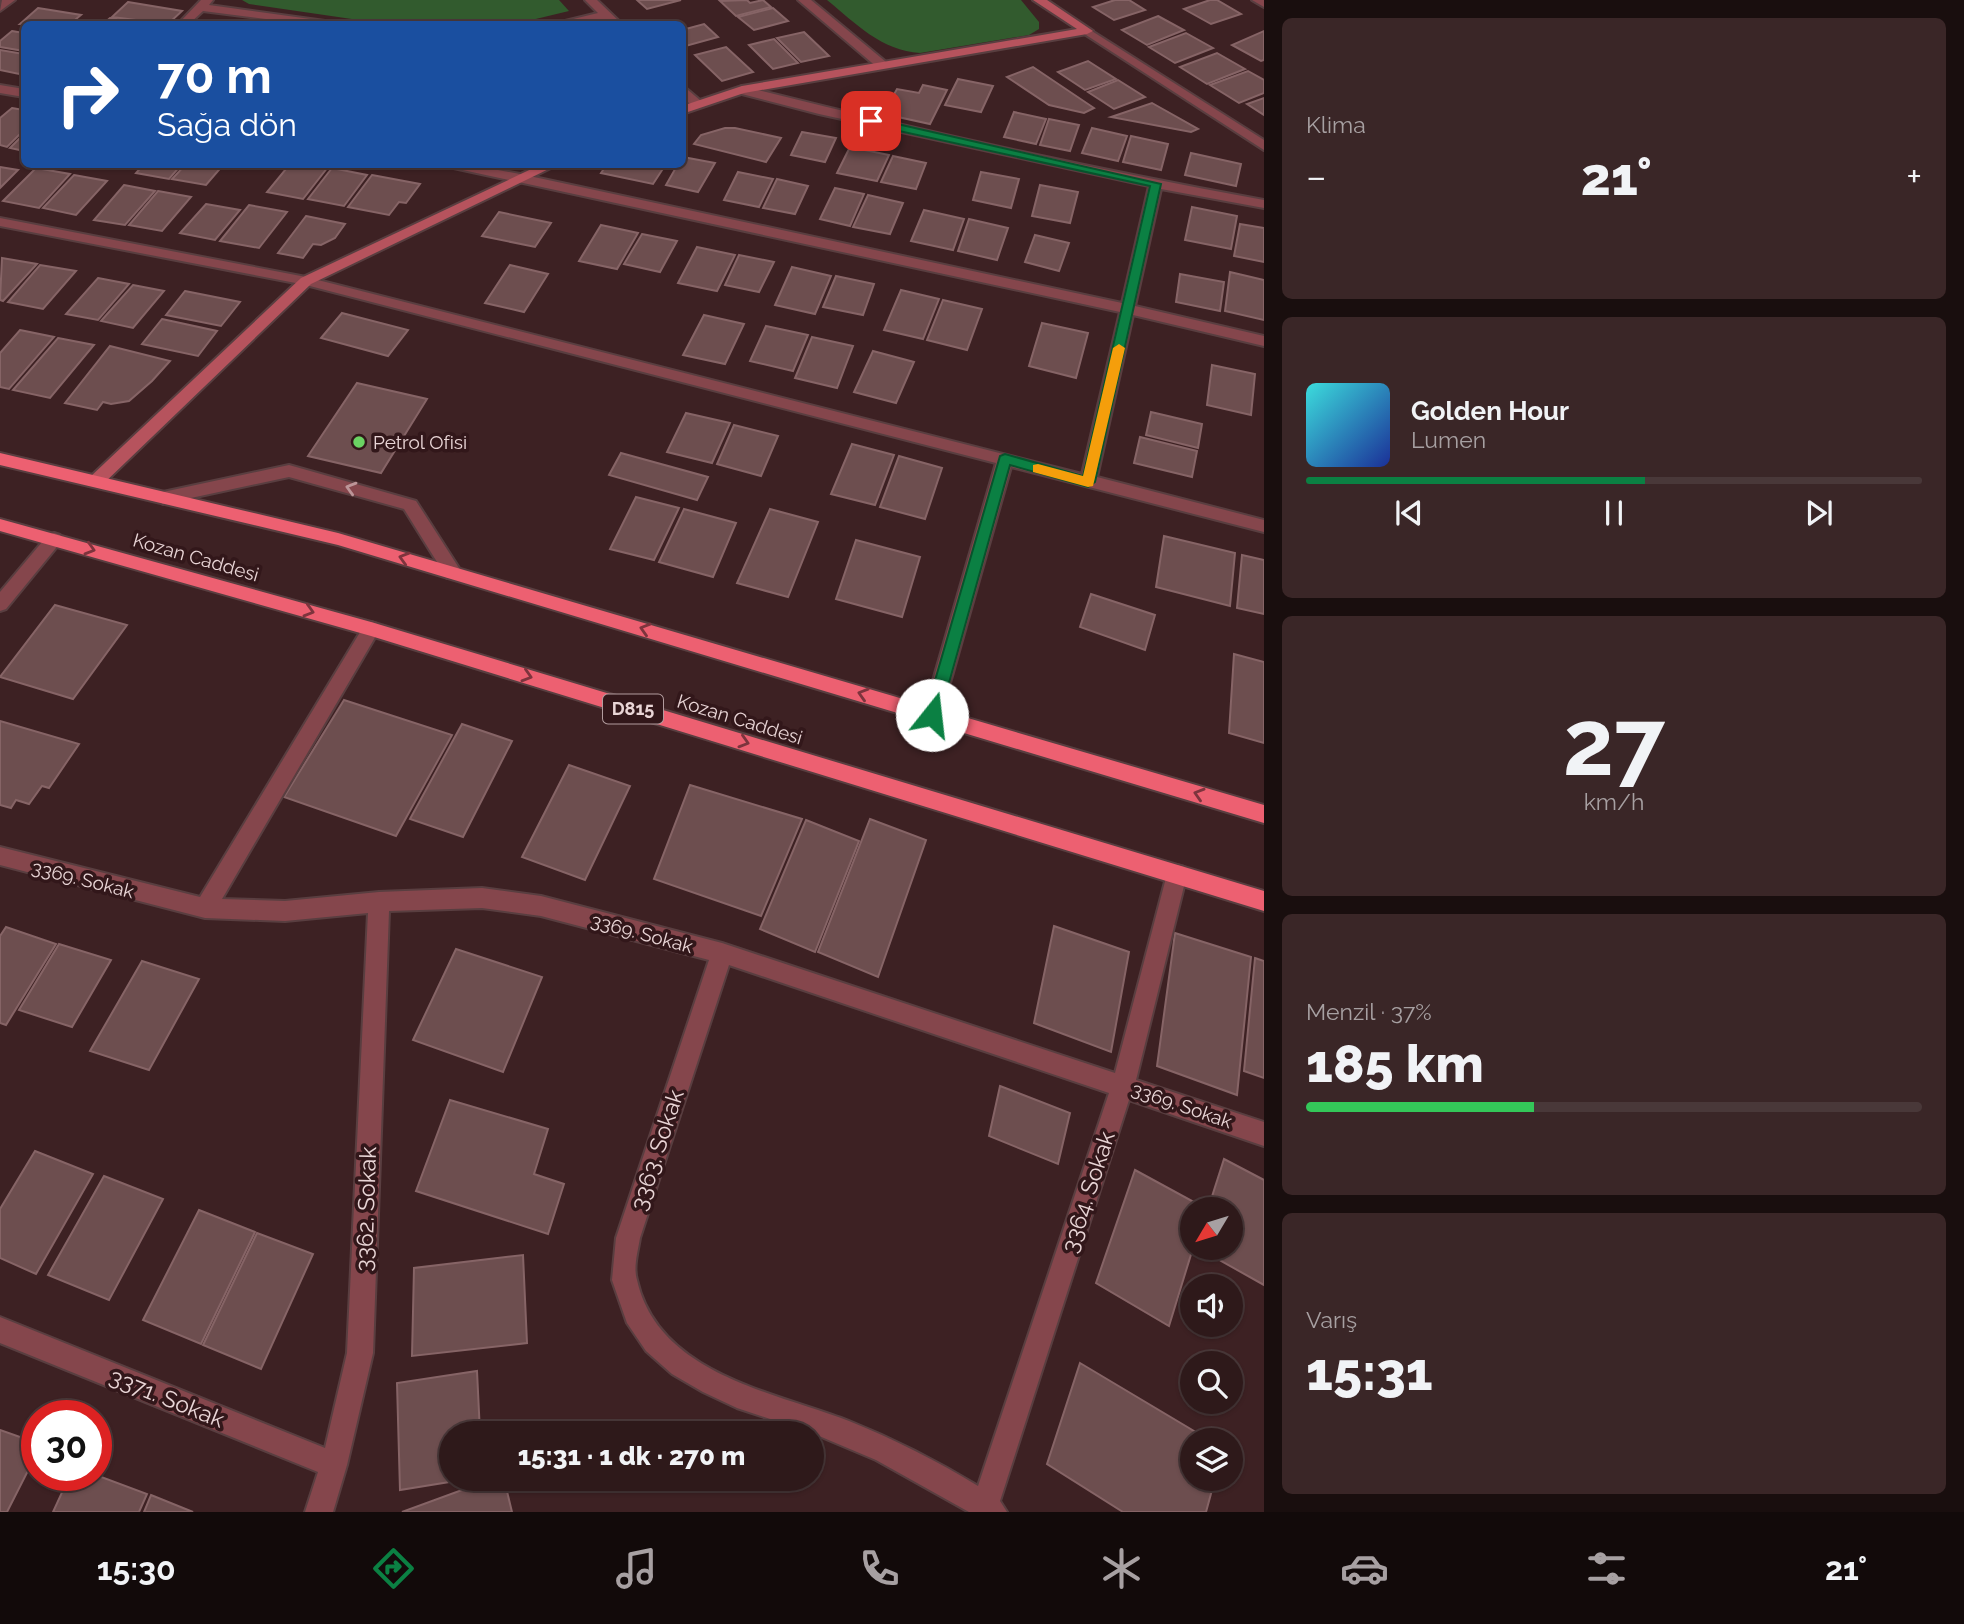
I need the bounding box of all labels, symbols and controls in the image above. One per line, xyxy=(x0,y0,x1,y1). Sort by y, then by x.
text: 70 m xyxy=(157,47,272,104)
icon: right xyxy=(42,49,133,140)
pin xyxy=(841,91,901,151)
icon: arrive xyxy=(852,102,890,140)
text: Sağa dön xyxy=(157,106,297,143)
text: Klima xyxy=(1306,111,1366,138)
text: 21° xyxy=(1581,146,1652,207)
text: − xyxy=(1306,154,1326,199)
text: + xyxy=(1906,154,1922,199)
text: Golden Hour xyxy=(1411,396,1569,426)
text: Lumen xyxy=(1411,426,1486,453)
place label: Petrol Ofisi xyxy=(373,431,467,453)
marker: Petrol Ofisi xyxy=(351,434,367,450)
one-way arrow xyxy=(345,482,357,497)
icon: previous xyxy=(1390,494,1428,532)
icon: pause xyxy=(1595,494,1633,532)
icon: next xyxy=(1800,494,1838,532)
street label: Kozan Caddesi xyxy=(131,529,261,585)
one-way arrow xyxy=(84,541,96,555)
one-way arrow xyxy=(398,551,410,566)
one-way arrow xyxy=(302,603,314,617)
one-way arrow xyxy=(639,623,651,638)
one-way arrow xyxy=(520,668,532,683)
position arrow xyxy=(895,678,969,752)
one-way arrow xyxy=(858,688,870,703)
street label: Kozan Caddesi xyxy=(675,689,805,749)
text: 27 xyxy=(1563,689,1665,796)
road number: D815 xyxy=(603,694,663,724)
one-way arrow xyxy=(738,734,750,749)
one-way arrow xyxy=(1193,788,1205,803)
text: km/h xyxy=(1584,788,1644,815)
street label: 3369. Sokak xyxy=(30,856,136,902)
street label: 3369. Sokak xyxy=(589,909,695,957)
text: Menzil · 37% xyxy=(1306,998,1432,1025)
text: 185 km xyxy=(1306,1033,1484,1094)
street label: 3369. Sokak xyxy=(1129,1078,1235,1132)
street label: 3363. Sokak xyxy=(624,1086,689,1214)
street label: 3364. Sokak xyxy=(1055,1128,1120,1256)
street label: 3362. Sokak xyxy=(350,1146,381,1272)
north arrow xyxy=(1180,1197,1242,1260)
map controls xyxy=(1180,1197,1243,1491)
button: sound xyxy=(1180,1274,1243,1337)
text: Varış xyxy=(1306,1306,1357,1333)
text: 15:31 xyxy=(1306,1341,1433,1402)
button: search xyxy=(1180,1351,1243,1414)
street label: 3371. Sokak xyxy=(106,1362,228,1433)
speed limit sign: 30 xyxy=(21,1400,112,1491)
button: layers xyxy=(1180,1428,1243,1491)
text: 15:31 · 1 dk · 270 m xyxy=(518,1441,745,1471)
icon: directions xyxy=(369,1544,418,1593)
icon: music xyxy=(612,1544,661,1593)
icon: phone xyxy=(855,1544,904,1593)
icon: climate xyxy=(1097,1544,1146,1593)
icon: car xyxy=(1340,1544,1389,1593)
icon: filters xyxy=(1582,1544,1631,1593)
text: 15:30 xyxy=(97,1550,176,1587)
text: 21° xyxy=(1825,1550,1867,1587)

